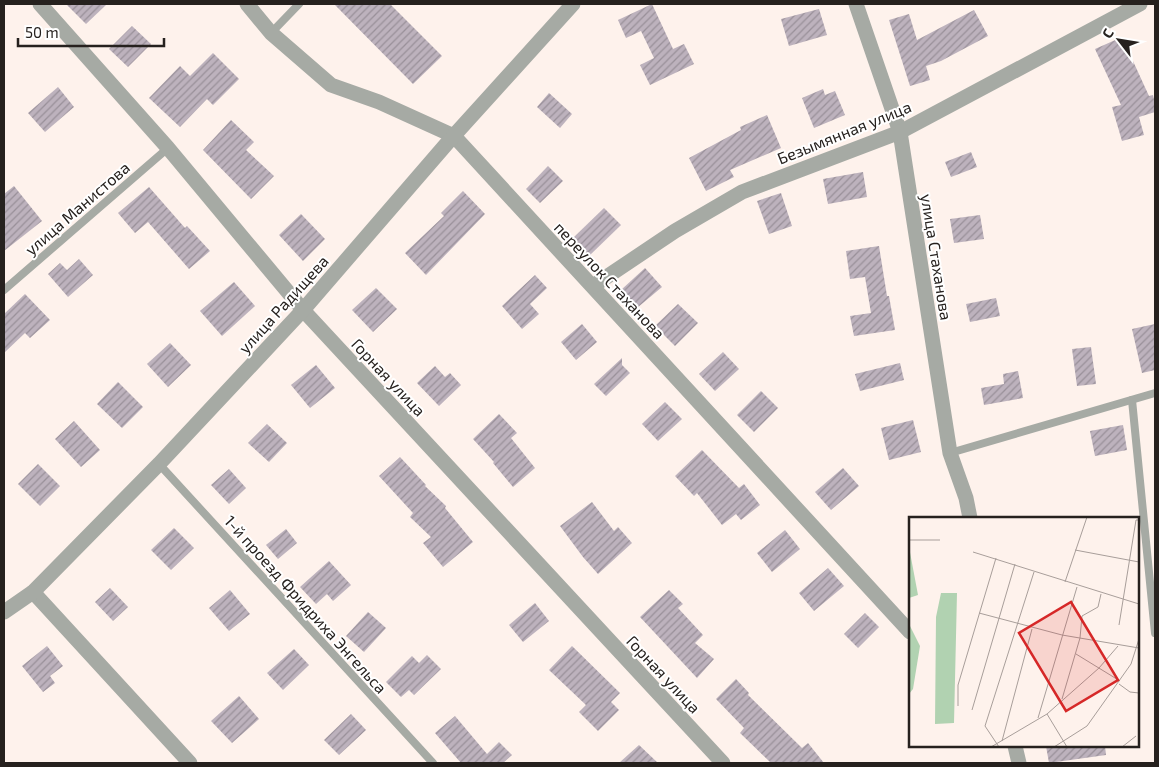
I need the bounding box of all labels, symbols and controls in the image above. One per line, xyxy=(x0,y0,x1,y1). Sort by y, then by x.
scale bar xyxy=(18,15,164,47)
north arrow xyxy=(1094,15,1144,65)
text: 50 m xyxy=(25,23,59,41)
text: С xyxy=(1098,25,1117,41)
street label: Безымянная улица xyxy=(774,96,914,168)
street label: улица Манистова xyxy=(21,157,134,259)
street label: улица Стаханова xyxy=(917,193,956,322)
street label: переулок Стаханова xyxy=(550,217,669,343)
street label: улица Радищева xyxy=(234,251,333,357)
street label: Горная улица xyxy=(347,334,430,420)
street label: 1-й проезд Фридриха Энгельса xyxy=(221,511,391,697)
inset map xyxy=(909,517,1139,747)
street label: Горная улица xyxy=(622,631,705,717)

